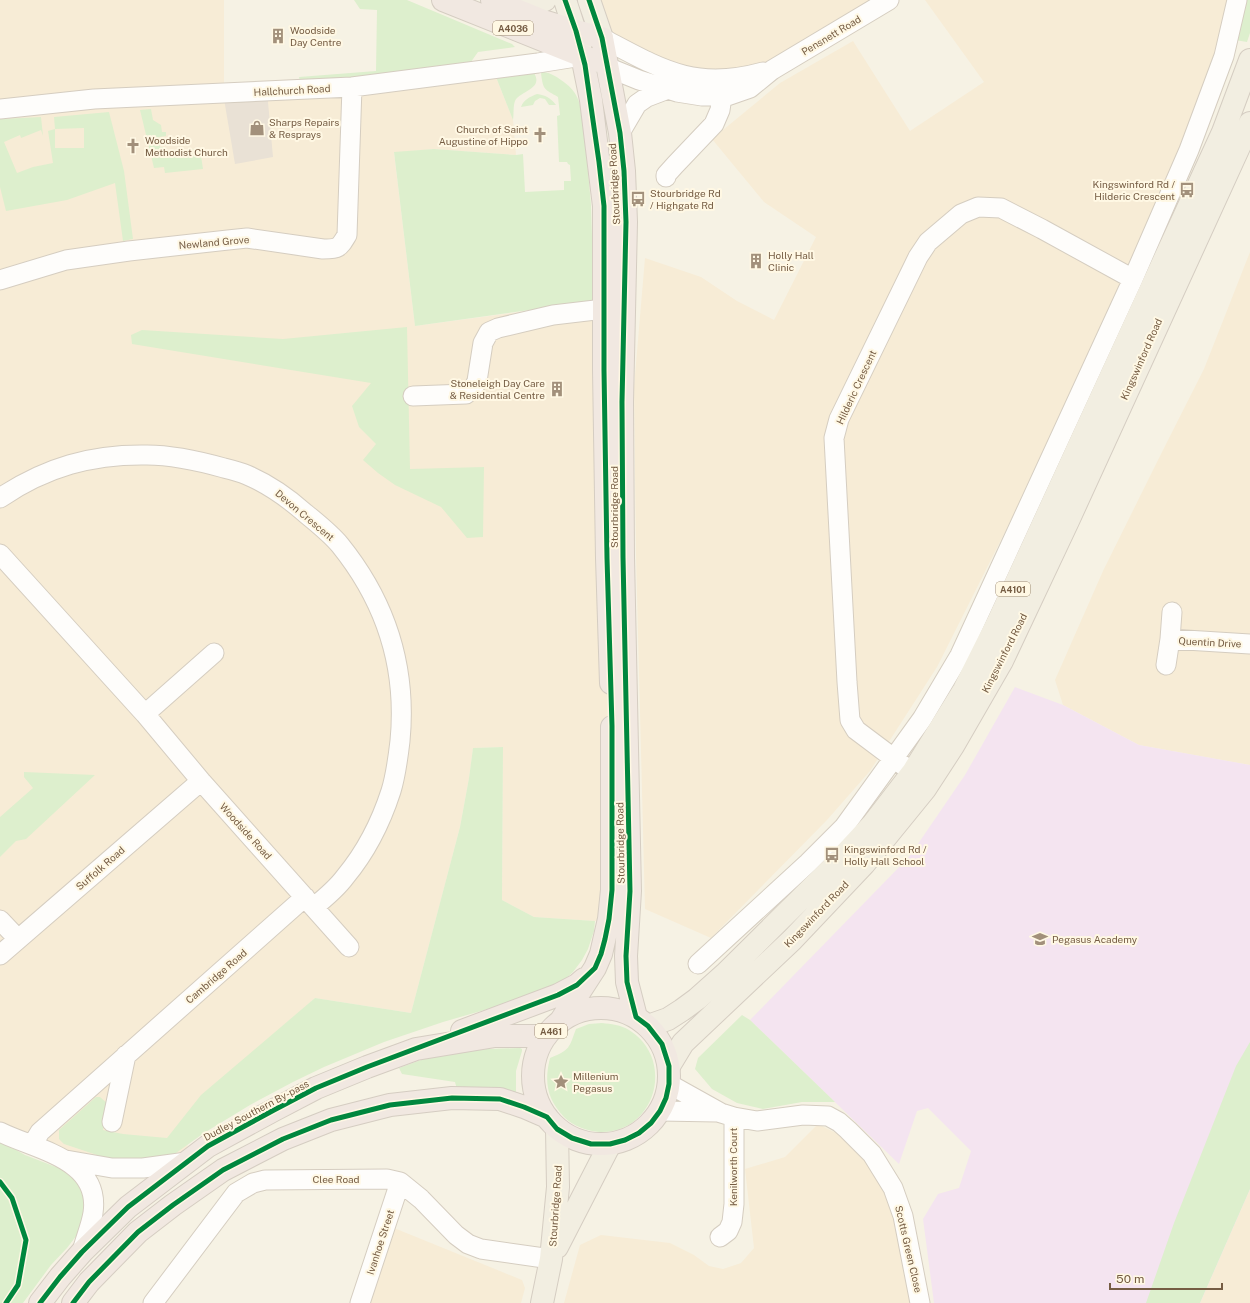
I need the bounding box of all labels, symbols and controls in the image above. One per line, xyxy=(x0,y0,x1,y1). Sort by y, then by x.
street label: Pensnett Road xyxy=(799,13,863,57)
road number: A4036 xyxy=(493,21,533,35)
place label: Woodside Day Centre xyxy=(290,24,342,48)
building icon: Woodside Day Centre xyxy=(269,27,287,45)
street label: Hallchurch Road xyxy=(253,82,331,98)
place label: Sharps Repairs & Resprays xyxy=(269,116,339,140)
shop icon: Sharps Repairs & Resprays xyxy=(248,119,266,137)
place label: Church of Saint Augustine of Hippo xyxy=(439,123,528,147)
church icon: Church of Saint Augustine of Hippo xyxy=(531,126,549,144)
place label: Woodside Methodist Church xyxy=(145,134,228,158)
church icon: Woodside Methodist Church xyxy=(124,137,142,155)
street label: Stourbridge Road xyxy=(606,143,622,225)
place label: Kingswinford Rd / Hilderic Crescent xyxy=(1093,178,1175,202)
bus stop icon: Kingswinford Rd / Hilderic Crescent xyxy=(1178,181,1196,199)
place label: Stourbridge Rd / Highgate Rd xyxy=(650,187,721,211)
bus stop icon: Stourbridge Rd / Highgate Rd xyxy=(629,190,647,208)
street label: Newland Grove xyxy=(178,233,250,251)
place label: Holly Hall Clinic xyxy=(768,249,814,273)
building icon: Holly Hall Clinic xyxy=(747,252,765,270)
street label: Kingswinford Road xyxy=(1118,317,1164,401)
street label: Hilderic Crescent xyxy=(834,348,879,426)
place label: Stoneleigh Day Care & Residential Centre xyxy=(450,377,545,401)
building icon: Stoneleigh Day Care & Residential Centre xyxy=(548,380,566,398)
street label: Stourbridge Road xyxy=(608,466,620,548)
street label: Devon Crescent xyxy=(273,487,337,543)
road number: A4101 xyxy=(996,582,1030,596)
street label: Kingswinford Road xyxy=(979,611,1029,695)
street label: Quentin Drive xyxy=(1178,634,1242,650)
street label: Woodside Road xyxy=(218,800,274,862)
street label: Stourbridge Road xyxy=(613,802,627,884)
place label: Kingswinford Rd / Holly Hall School xyxy=(844,843,927,867)
street label: Suffolk Road xyxy=(73,844,127,892)
bus stop icon: Kingswinford Rd / Holly Hall School xyxy=(823,846,841,864)
street label: Kingswinford Road xyxy=(781,878,851,950)
school or university icon: Pegasus Academy xyxy=(1031,930,1049,948)
place label: Pegasus Academy xyxy=(1052,933,1138,945)
street label: Cambridge Road xyxy=(183,946,249,1006)
road number: A461 xyxy=(535,1024,567,1038)
place label: Millenium Pegasus xyxy=(573,1070,619,1094)
place icon: Millenium Pegasus xyxy=(552,1073,570,1091)
street label: Dudley Southern By-pass xyxy=(201,1077,311,1143)
street label: Kenilworth Court xyxy=(727,1128,739,1206)
street label: Stourbridge Road xyxy=(546,1165,564,1247)
street label: Clee Road xyxy=(312,1173,360,1185)
street label: Scotts Green Close xyxy=(893,1204,925,1294)
street label: Ivanhoe Street xyxy=(364,1208,396,1276)
scale bar xyxy=(1110,1265,1222,1291)
text: 50 m xyxy=(1116,1272,1144,1286)

